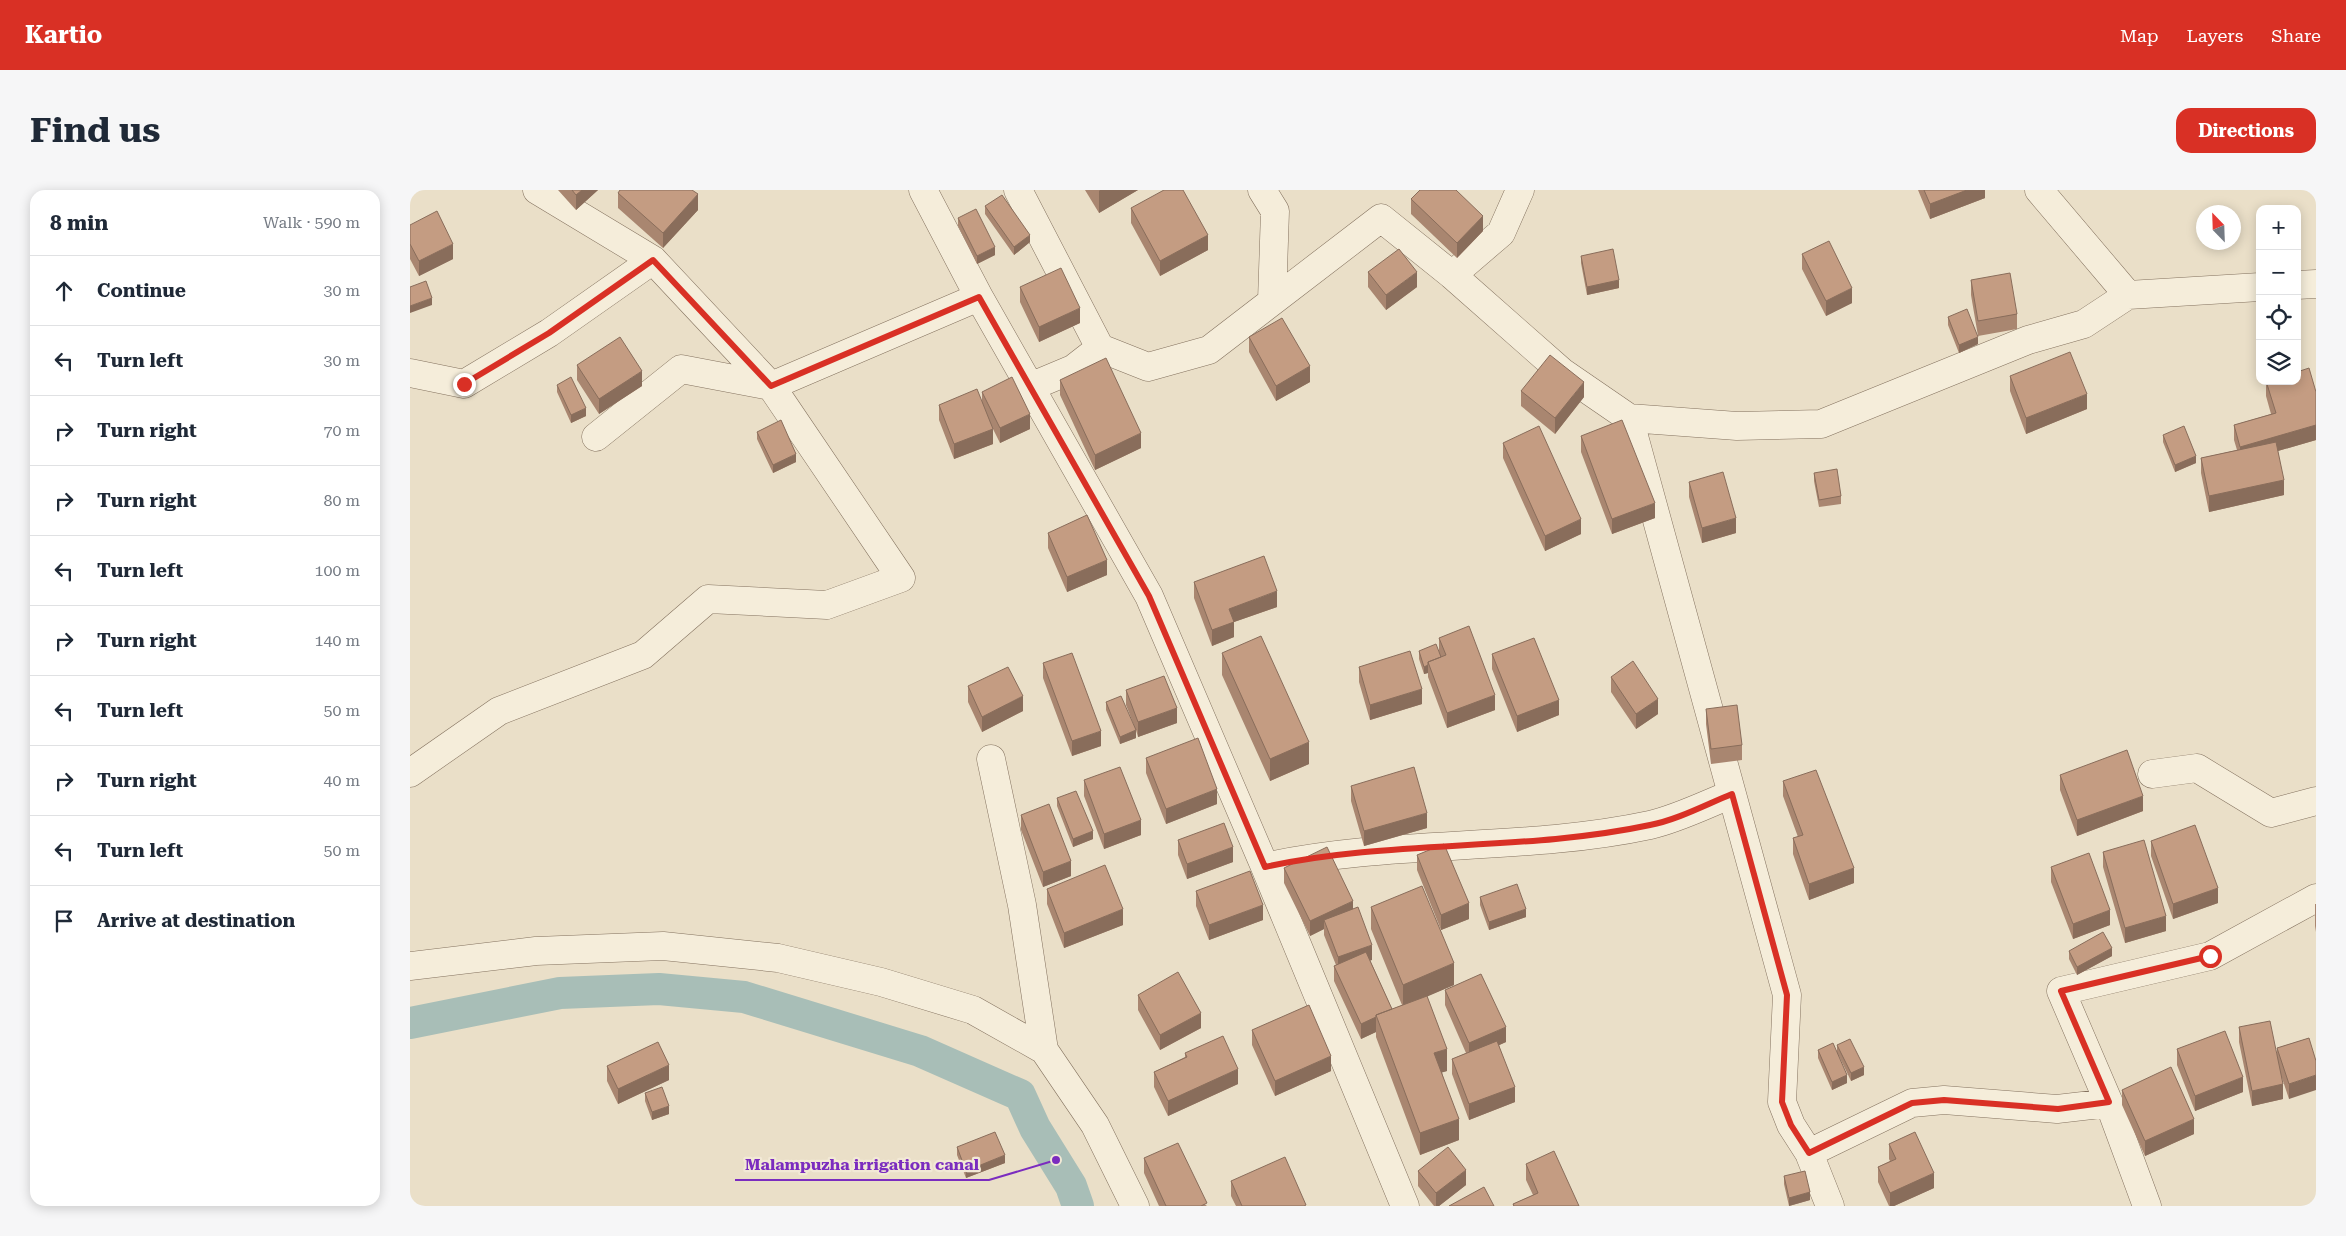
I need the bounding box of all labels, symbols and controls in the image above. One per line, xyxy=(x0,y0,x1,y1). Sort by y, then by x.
text: Kartio xyxy=(25,21,102,49)
text: Map xyxy=(2120,25,2159,46)
text: Layers xyxy=(2187,25,2243,46)
text: Share xyxy=(2271,25,2321,46)
button: Directions xyxy=(2176,108,2316,153)
text: Find us xyxy=(30,110,160,151)
north arrow xyxy=(2196,205,2241,250)
map controls xyxy=(2256,205,2301,385)
button: + xyxy=(2256,205,2301,250)
text: 8 min xyxy=(50,211,108,235)
text: Walk · 590 m xyxy=(263,213,360,232)
button: − xyxy=(2256,250,2301,295)
icon: ahead xyxy=(50,277,78,305)
text: Continue xyxy=(97,279,186,302)
text: 30 m xyxy=(323,281,360,300)
button: locate xyxy=(2256,295,2301,340)
button: layers xyxy=(2256,340,2301,385)
icon: left xyxy=(50,347,78,375)
text: Turn left xyxy=(97,349,183,372)
text: 30 m xyxy=(323,351,360,370)
route end xyxy=(453,373,476,396)
icon: right xyxy=(50,417,78,445)
text: Turn right xyxy=(97,419,197,442)
text: 70 m xyxy=(323,421,360,440)
icon: right xyxy=(50,487,78,515)
text: Turn right xyxy=(97,489,197,512)
text: 80 m xyxy=(323,491,360,510)
icon: left xyxy=(50,557,78,585)
text: Turn left xyxy=(97,559,183,582)
text: 100 m xyxy=(314,561,360,580)
icon: right xyxy=(50,627,78,655)
text: Turn right xyxy=(97,629,197,652)
text: 140 m xyxy=(314,631,360,650)
icon: left xyxy=(50,697,78,725)
text: Turn left xyxy=(97,699,183,722)
text: 50 m xyxy=(323,701,360,720)
icon: right xyxy=(50,767,78,795)
text: Turn right xyxy=(97,769,197,792)
text: 40 m xyxy=(323,771,360,790)
icon: left xyxy=(50,837,78,865)
text: Turn left xyxy=(97,839,183,862)
text: 50 m xyxy=(323,841,360,860)
icon: arrive xyxy=(50,907,78,935)
text: Arrive at destination xyxy=(97,909,295,932)
route start xyxy=(2199,945,2222,968)
callout: Malampuzha irrigation canal xyxy=(735,1149,989,1180)
text: Malampuzha irrigation canal xyxy=(745,1155,980,1174)

